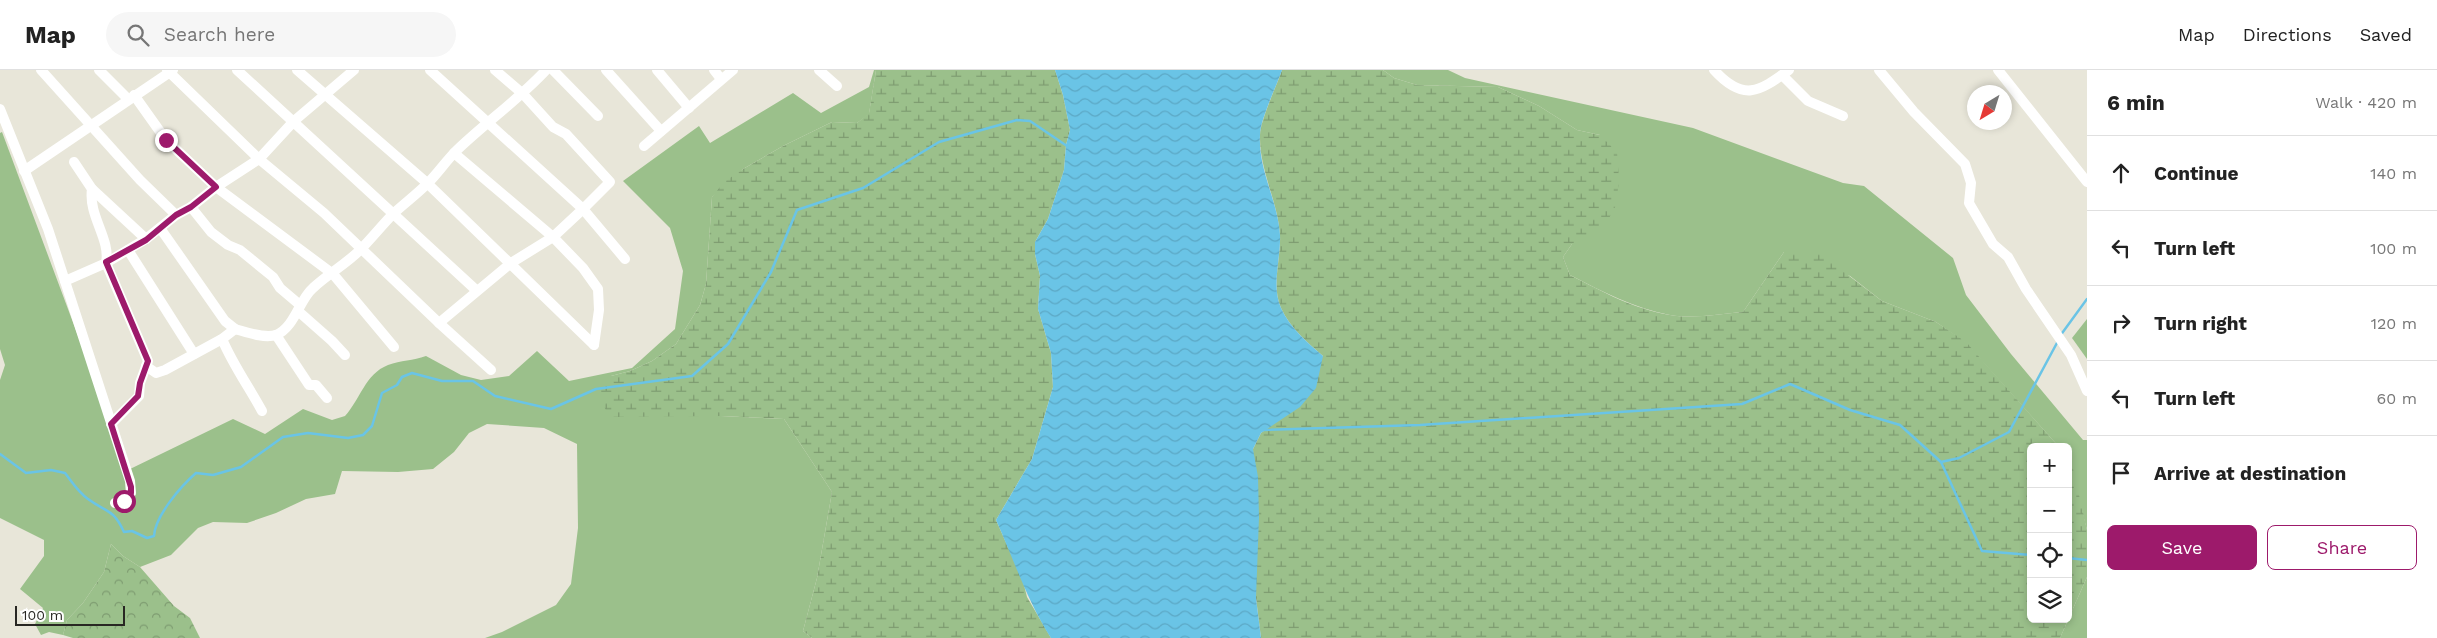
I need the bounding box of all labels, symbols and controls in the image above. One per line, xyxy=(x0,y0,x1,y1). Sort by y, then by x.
search box xyxy=(106,12,456,57)
text: Map xyxy=(25,21,76,49)
icon: search xyxy=(124,21,152,49)
text: Search here xyxy=(164,23,275,46)
text: Map xyxy=(2178,24,2215,45)
text: Directions xyxy=(2243,24,2332,45)
text: Saved xyxy=(2360,24,2412,45)
north arrow xyxy=(1967,85,2012,130)
text: 6 min xyxy=(2107,90,2165,115)
text: Walk · 420 m xyxy=(2315,93,2417,112)
route end xyxy=(155,129,178,152)
icon: ahead xyxy=(2107,159,2135,187)
text: Continue xyxy=(2154,162,2238,185)
text: 140 m xyxy=(2370,164,2417,183)
icon: left xyxy=(2107,234,2135,262)
text: Turn left xyxy=(2154,237,2235,260)
text: 100 m xyxy=(2370,239,2417,258)
icon: right xyxy=(2107,309,2135,337)
text: Turn right xyxy=(2154,312,2247,335)
text: 120 m xyxy=(2371,314,2417,333)
icon: left xyxy=(2107,384,2135,412)
text: Turn left xyxy=(2154,387,2235,410)
text: 60 m xyxy=(2377,389,2417,408)
map controls xyxy=(2027,443,2072,623)
button: + xyxy=(2027,443,2072,488)
icon: arrive xyxy=(2107,459,2135,487)
text: Arrive at destination xyxy=(2154,462,2346,485)
button: − xyxy=(2027,488,2072,533)
route start xyxy=(113,490,136,513)
button: Save xyxy=(2107,525,2257,570)
button: Share xyxy=(2267,525,2417,570)
button: locate xyxy=(2027,533,2072,578)
button: layers xyxy=(2027,578,2072,623)
scale bar xyxy=(15,603,125,626)
text: 100 m xyxy=(22,607,63,623)

